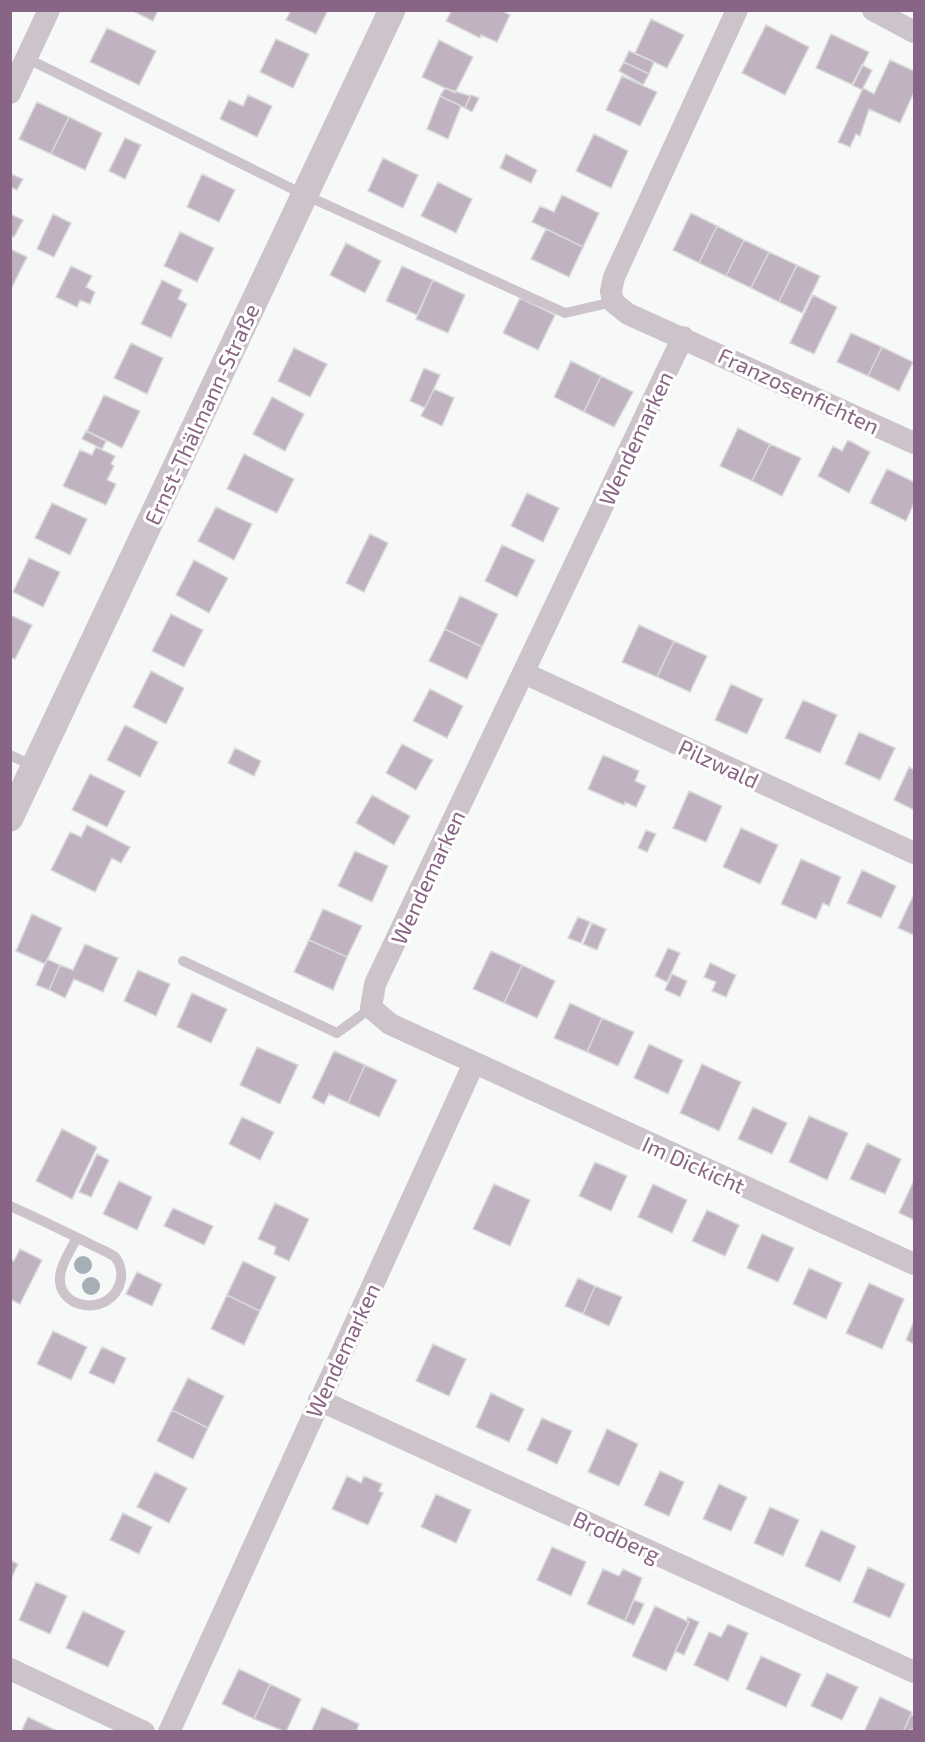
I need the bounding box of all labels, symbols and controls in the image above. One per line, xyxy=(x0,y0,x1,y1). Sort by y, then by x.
street label: Ernst-Thälmann-Straße xyxy=(138,299,264,529)
street label: Franzosenfichten xyxy=(714,341,884,439)
street label: Wendemarken xyxy=(593,367,677,509)
street label: Pilzwald xyxy=(675,733,763,793)
street label: Wendemarken xyxy=(385,806,469,948)
street label: Im Dickicht xyxy=(639,1130,749,1198)
street label: Wendemarken xyxy=(300,1279,384,1421)
street label: Brodberg xyxy=(570,1505,664,1567)

